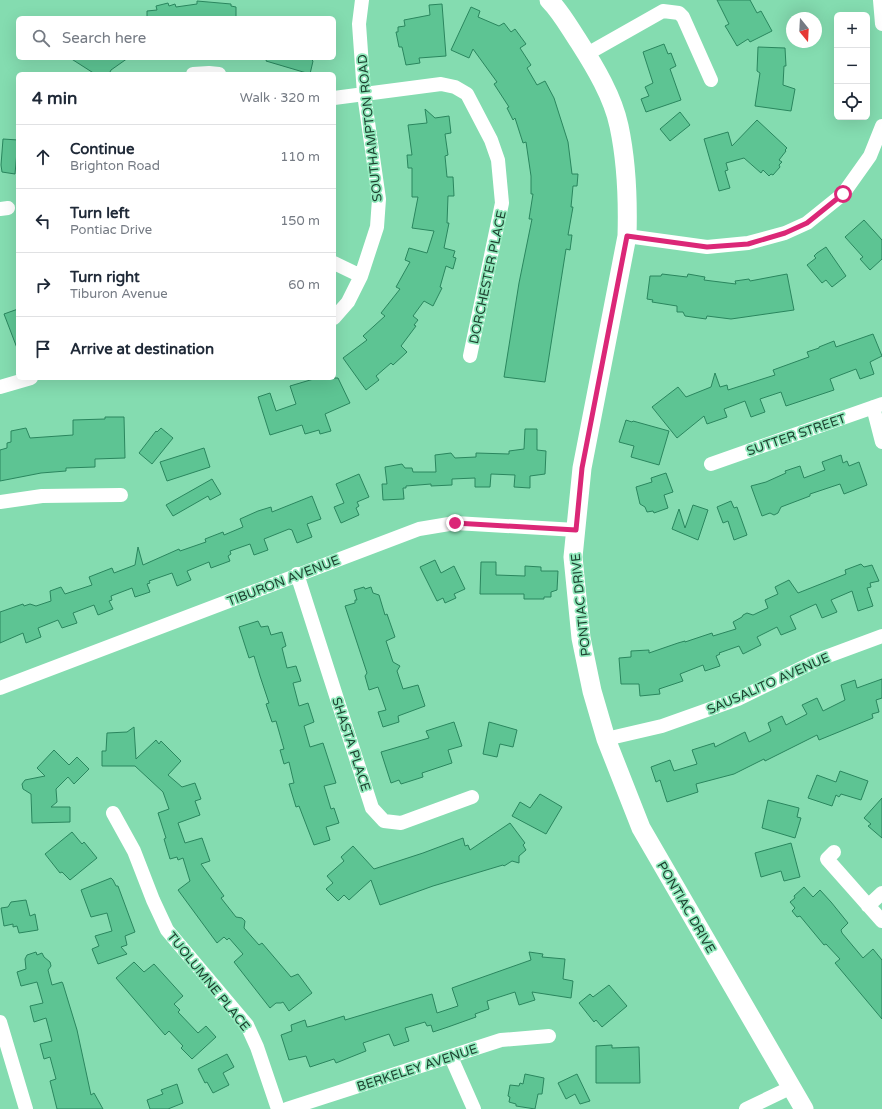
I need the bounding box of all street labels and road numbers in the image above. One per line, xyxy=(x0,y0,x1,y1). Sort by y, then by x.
street label: SOUTHAMPTON ROAD xyxy=(354,53,386,202)
street label: DORCHESTER PLACE xyxy=(466,209,510,345)
street label: SUTTER STREET xyxy=(745,410,848,459)
street label: TIBURON AVENUE xyxy=(225,552,342,610)
street label: PONTIAC DRIVE xyxy=(568,553,594,657)
street label: SAUSALITO AVENUE xyxy=(704,650,832,718)
street label: SHASTA PLACE xyxy=(328,695,374,793)
street label: PONTIAC DRIVE xyxy=(653,859,719,956)
street label: TUOLUMNE PLACE xyxy=(163,929,253,1034)
street label: BERKELEY AVENUE xyxy=(355,1041,480,1095)

